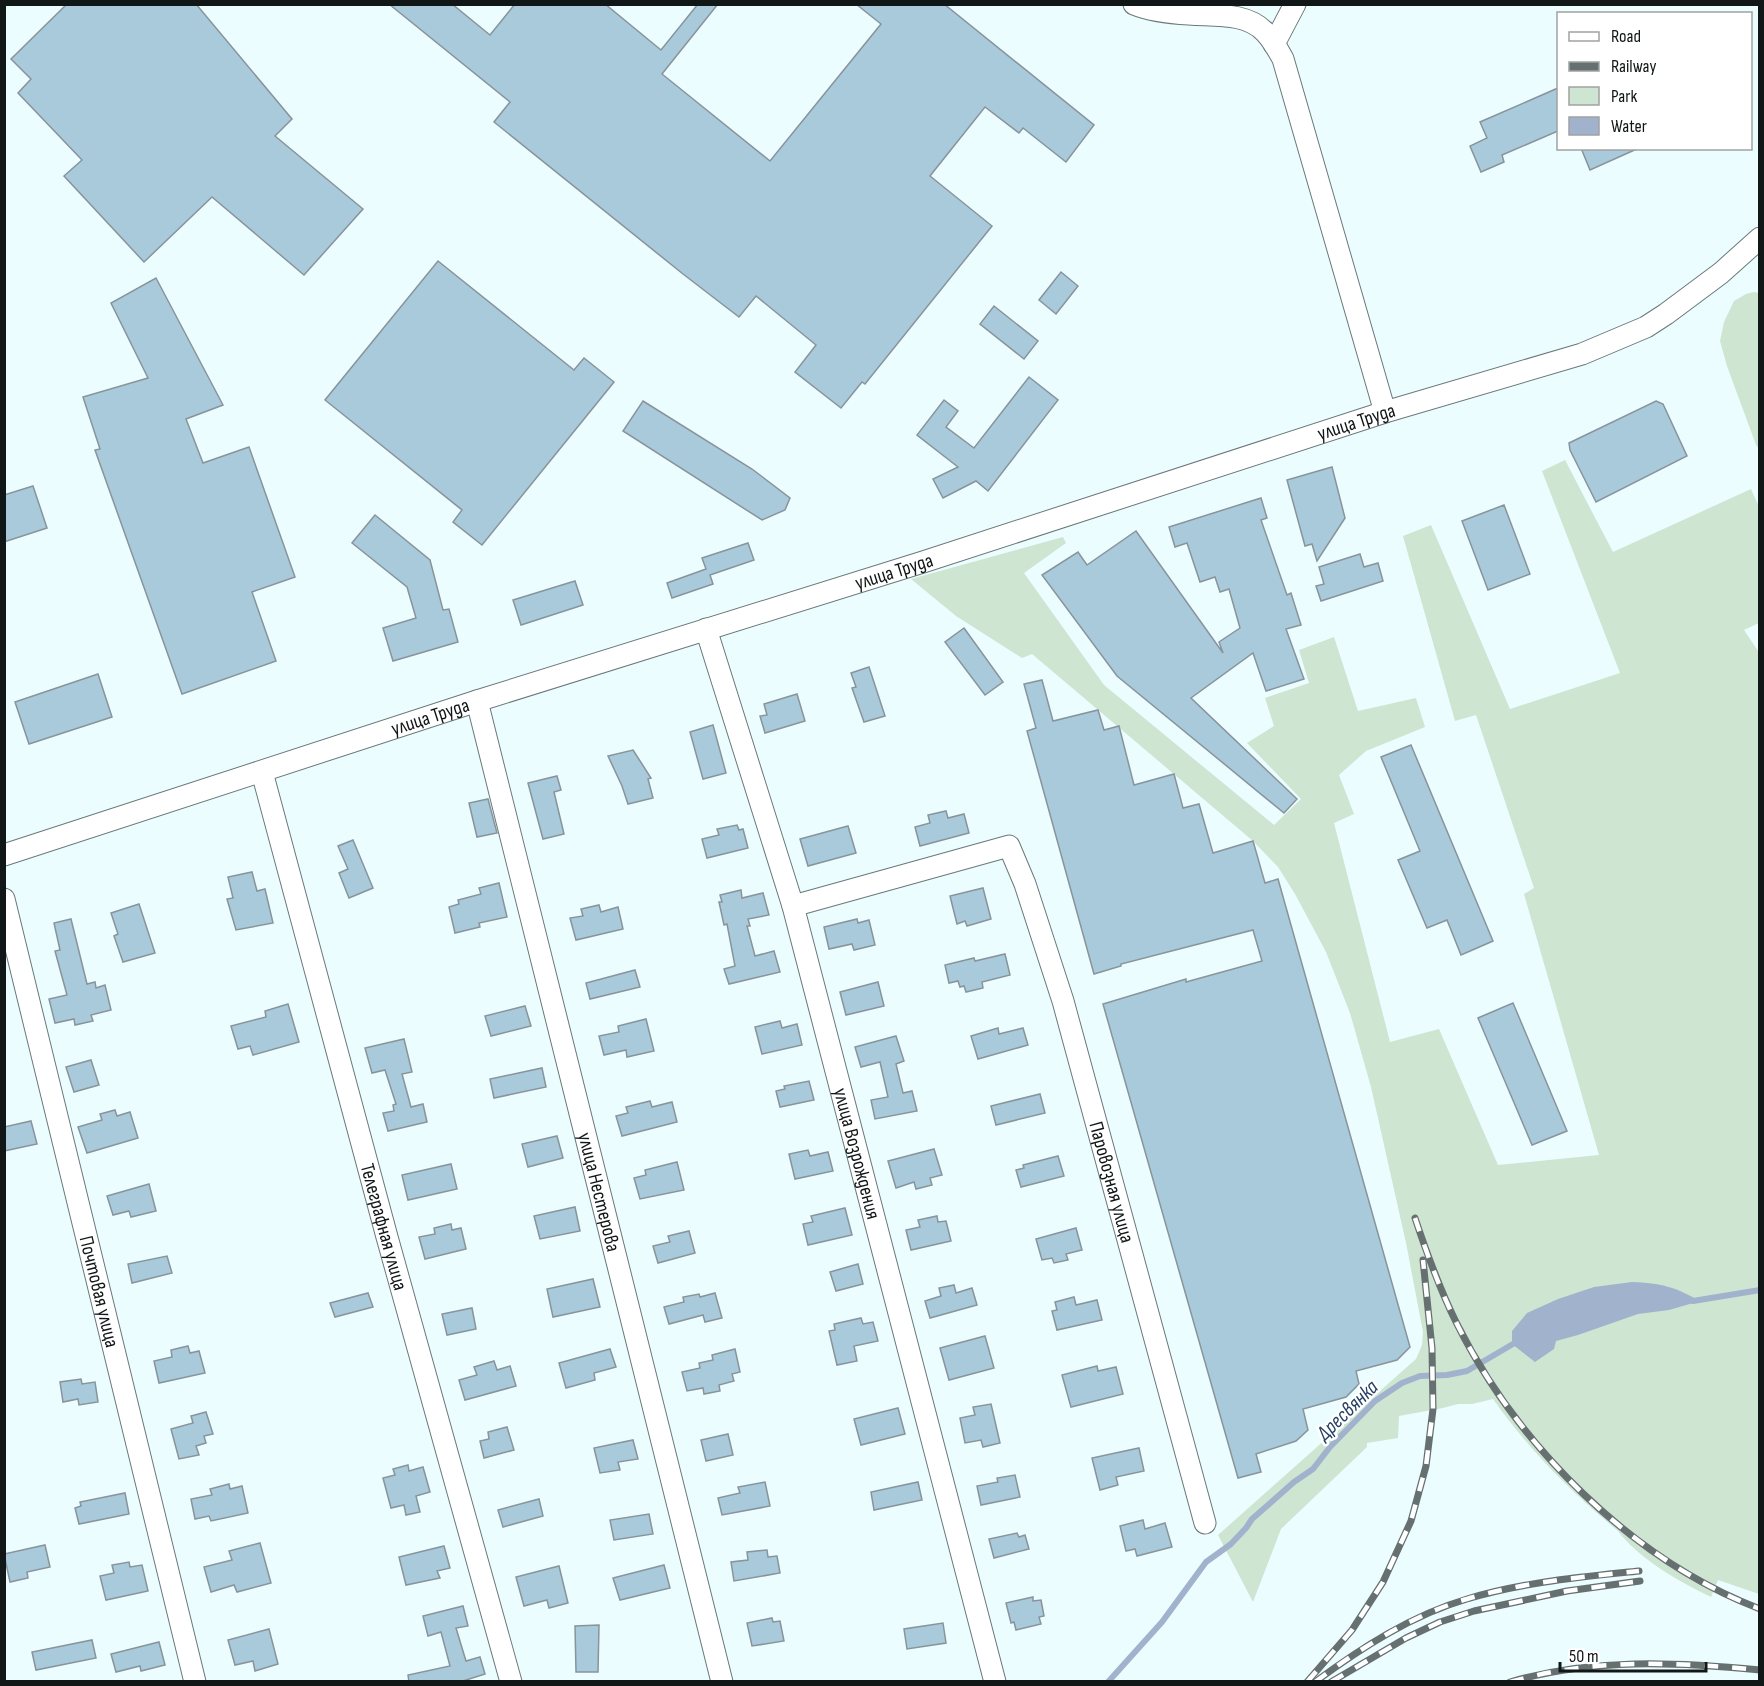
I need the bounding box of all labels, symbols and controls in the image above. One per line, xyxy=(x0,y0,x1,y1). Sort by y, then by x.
legend xyxy=(1557,12,1752,150)
text: Road xyxy=(1611,26,1641,47)
text: Railway xyxy=(1611,56,1656,77)
text: Park xyxy=(1611,86,1637,107)
text: Water xyxy=(1611,116,1647,137)
street label: улица Труда xyxy=(1314,399,1398,446)
street label: улица Труда xyxy=(852,549,936,596)
street label: улица Труда xyxy=(388,693,472,741)
street label: улица Возрождения xyxy=(828,1085,885,1222)
street label: Паровозная улица xyxy=(1083,1119,1139,1245)
street label: улица Нестерова xyxy=(572,1130,625,1254)
street label: Телеграфная улица xyxy=(355,1161,412,1293)
street label: Почтовая улица xyxy=(74,1234,124,1350)
water label: Дресвянка xyxy=(1311,1375,1384,1446)
scale bar xyxy=(1560,1635,1706,1673)
text: 50 m xyxy=(1569,1646,1599,1667)

